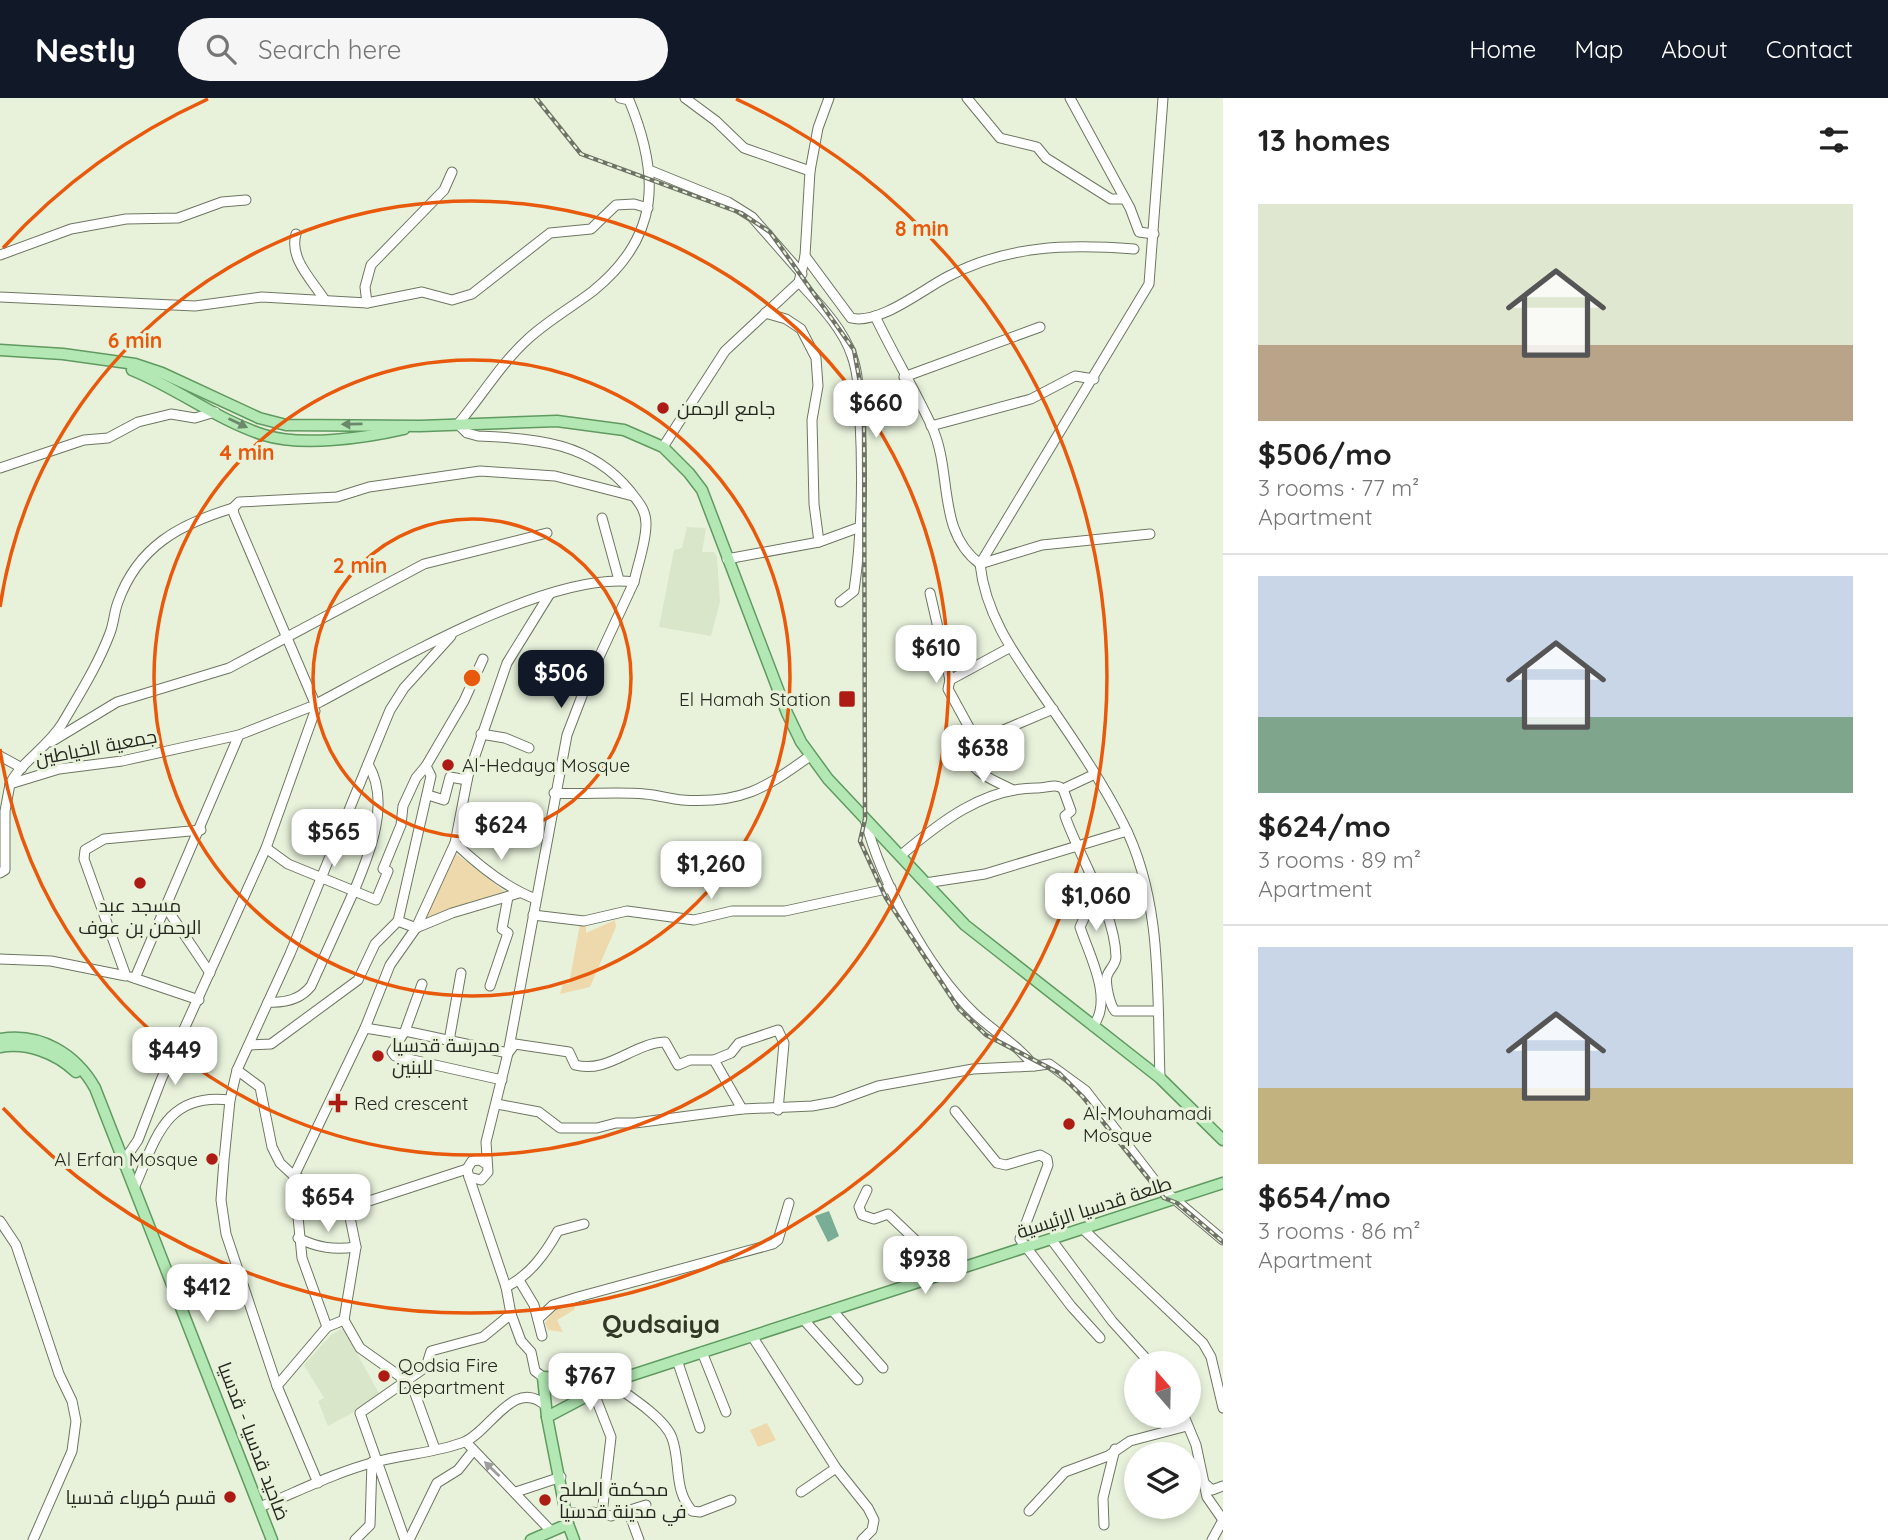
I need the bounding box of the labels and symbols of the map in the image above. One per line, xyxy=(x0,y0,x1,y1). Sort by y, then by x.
text: 8 min xyxy=(895,215,949,241)
text: 6 min xyxy=(108,327,162,353)
pin: $660 xyxy=(835,380,917,440)
place label: جامع الرحمن xyxy=(677,396,775,422)
marker: جامع الرحمن xyxy=(655,400,671,416)
one-way arrow xyxy=(228,417,248,429)
one-way arrow xyxy=(341,418,363,430)
text: 4 min xyxy=(219,439,275,465)
text: 2 min xyxy=(333,552,387,578)
pin: $610 xyxy=(895,626,977,685)
pin: $506 xyxy=(520,650,602,710)
centre of rings xyxy=(460,666,484,690)
place label: El Hamah Station xyxy=(679,687,831,711)
marker: El Hamah Station xyxy=(837,689,857,709)
street label: جمعية الخياطين xyxy=(33,723,159,771)
pin: $638 xyxy=(942,726,1024,785)
place label: Al-Hedaya Mosque xyxy=(462,753,630,777)
marker: Al-Hedaya Mosque xyxy=(440,757,456,773)
pin: $624 xyxy=(460,802,542,862)
pin: $565 xyxy=(293,810,375,869)
pin: $1,260 xyxy=(654,842,768,901)
pin: $1,060 xyxy=(1039,874,1153,933)
marker: مسجد عبد الرحمن بن عوف xyxy=(132,875,148,891)
place label: مسجد عبد الرحمن بن عوف xyxy=(78,893,202,939)
pin: $449 xyxy=(134,1028,216,1087)
place label: مدرسة قدسيا للبنين xyxy=(392,1033,500,1079)
marker: مدرسة قدسيا للبنين xyxy=(370,1048,386,1064)
place label: Red crescent xyxy=(354,1091,468,1115)
marker: Red crescent xyxy=(328,1093,348,1113)
place label: Al-Mouhamadi Mosque xyxy=(1083,1101,1212,1147)
marker: Al-Mouhamadi Mosque xyxy=(1061,1116,1077,1132)
place label: Al Erfan Mosque xyxy=(54,1147,198,1171)
marker: Al Erfan Mosque xyxy=(204,1151,220,1167)
street label: طلعة قدسيا الرئيسية xyxy=(1013,1171,1175,1243)
pin: $654 xyxy=(287,1174,369,1234)
pin: $938 xyxy=(884,1236,966,1296)
pin: $412 xyxy=(166,1264,248,1324)
district label: Qudsaiya xyxy=(602,1307,720,1340)
north arrow xyxy=(1124,1351,1200,1428)
place label: Qodsia Fire Department xyxy=(398,1353,505,1399)
pin: $767 xyxy=(549,1354,631,1413)
street label: ضاحيد قدسيا - قدسيا xyxy=(213,1358,295,1524)
marker: Qodsia Fire Department xyxy=(376,1368,392,1384)
one-way arrow xyxy=(484,1461,501,1477)
place label: محكمة الصلح في مدينة قدسيا xyxy=(559,1477,687,1526)
place label: قسم كهرباء قدسيا xyxy=(66,1485,216,1511)
marker: قسم كهرباء قدسيا xyxy=(222,1489,238,1505)
marker: محكمة الصلح في مدينة قدسيا xyxy=(537,1492,553,1508)

